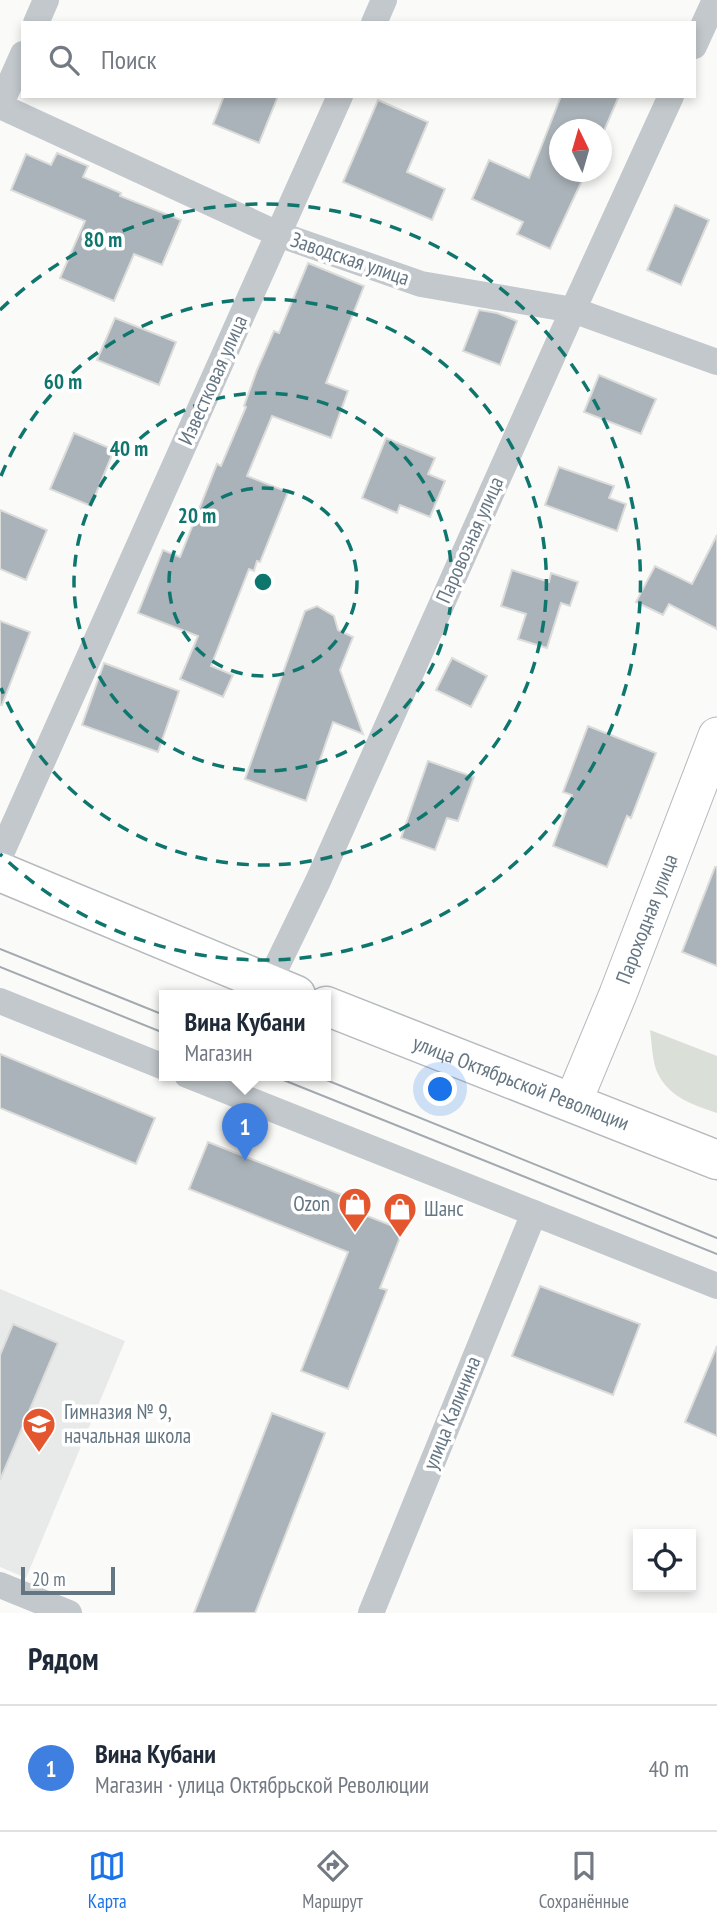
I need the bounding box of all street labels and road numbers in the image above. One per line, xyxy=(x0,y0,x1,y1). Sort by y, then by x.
street label: Заводская улица xyxy=(287,226,413,291)
street label: Известковая улица xyxy=(172,311,253,449)
street label: Паровозная улица xyxy=(430,472,509,607)
street label: Пароходная улица xyxy=(609,850,684,988)
street label: улица Октябрьской Революции xyxy=(409,1029,633,1136)
street label: улица Калинина xyxy=(417,1352,487,1473)

